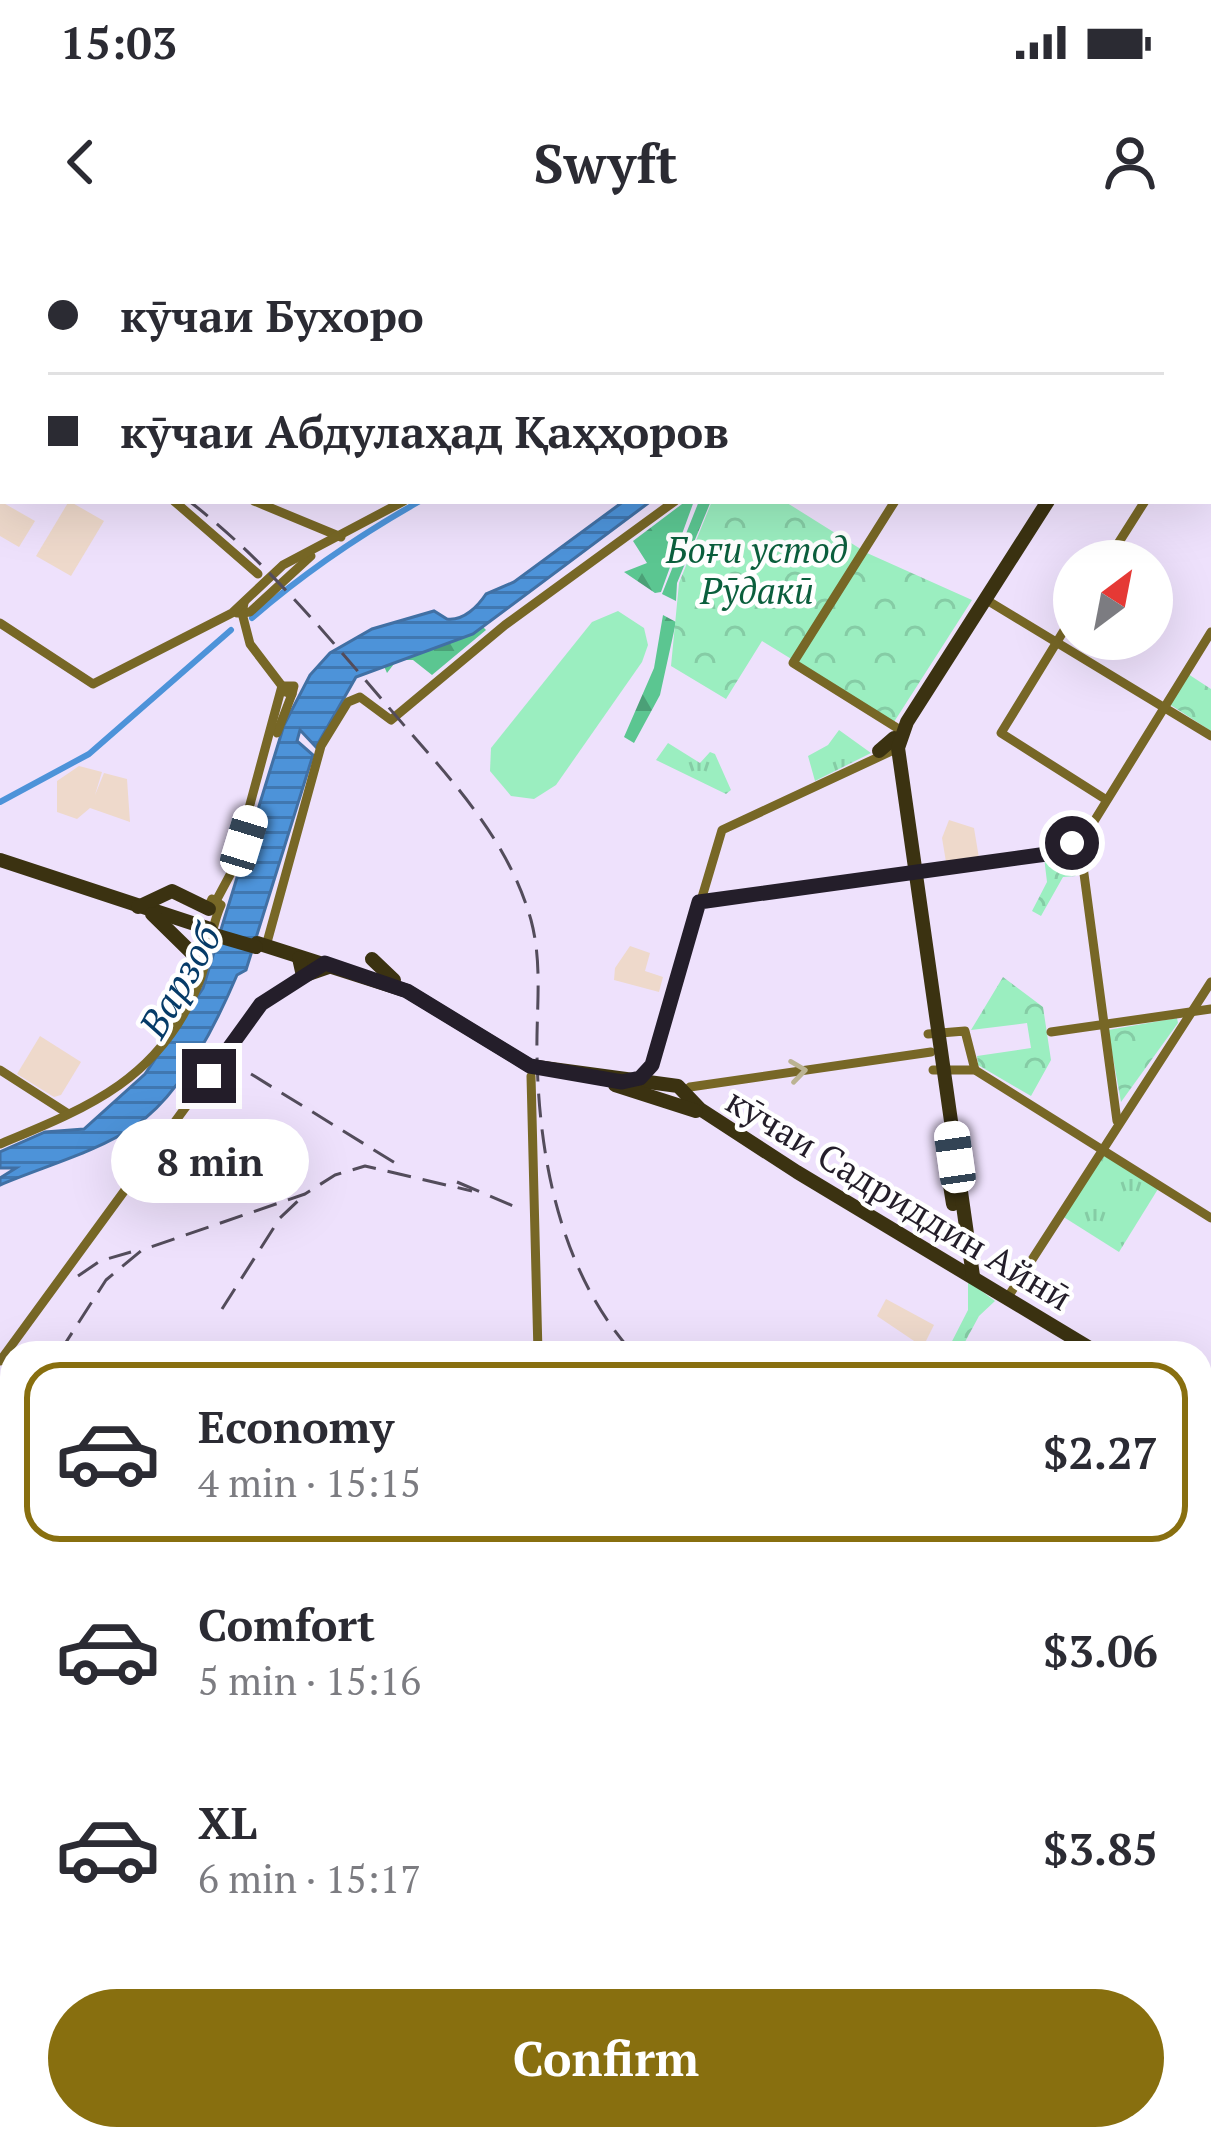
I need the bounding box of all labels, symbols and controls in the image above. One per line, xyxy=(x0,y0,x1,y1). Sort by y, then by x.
text: 15:03 xyxy=(60,12,177,72)
text: Swyft xyxy=(534,127,677,198)
icon: back xyxy=(48,129,114,195)
icon: person xyxy=(1097,129,1163,195)
text: кӯчаи Бухоро xyxy=(120,285,424,345)
text: кӯчаи Абдулаҳад Қаҳҳоров xyxy=(120,401,729,461)
park label: Боғи устод Рӯдакӣ xyxy=(665,526,848,614)
north arrow xyxy=(1053,540,1173,660)
map controls xyxy=(1053,540,1173,660)
car xyxy=(216,801,272,881)
route start xyxy=(1045,816,1099,870)
water label: Варзоб xyxy=(125,913,233,1047)
route end xyxy=(182,1049,236,1103)
one-way arrow xyxy=(788,1059,807,1085)
street label: кӯчаи Садриддин Айнӣ xyxy=(718,1077,1081,1321)
callout: 8 min xyxy=(110,1118,308,1202)
car xyxy=(932,1119,978,1195)
text: 8 min xyxy=(157,1135,263,1187)
text: Economy xyxy=(198,1396,394,1456)
icon: car xyxy=(54,1398,162,1506)
text: $2.27 xyxy=(1043,1422,1158,1482)
text: 4 min · 15:15 xyxy=(198,1456,421,1508)
text: Comfort xyxy=(198,1594,375,1654)
icon: car xyxy=(54,1596,162,1704)
text: $3.06 xyxy=(1043,1620,1158,1680)
text: 5 min · 15:16 xyxy=(198,1654,421,1706)
text: XL xyxy=(198,1792,257,1852)
icon: car xyxy=(54,1794,162,1902)
text: $3.85 xyxy=(1043,1818,1158,1878)
text: 6 min · 15:17 xyxy=(198,1852,421,1904)
button: Confirm xyxy=(48,1989,1164,2127)

